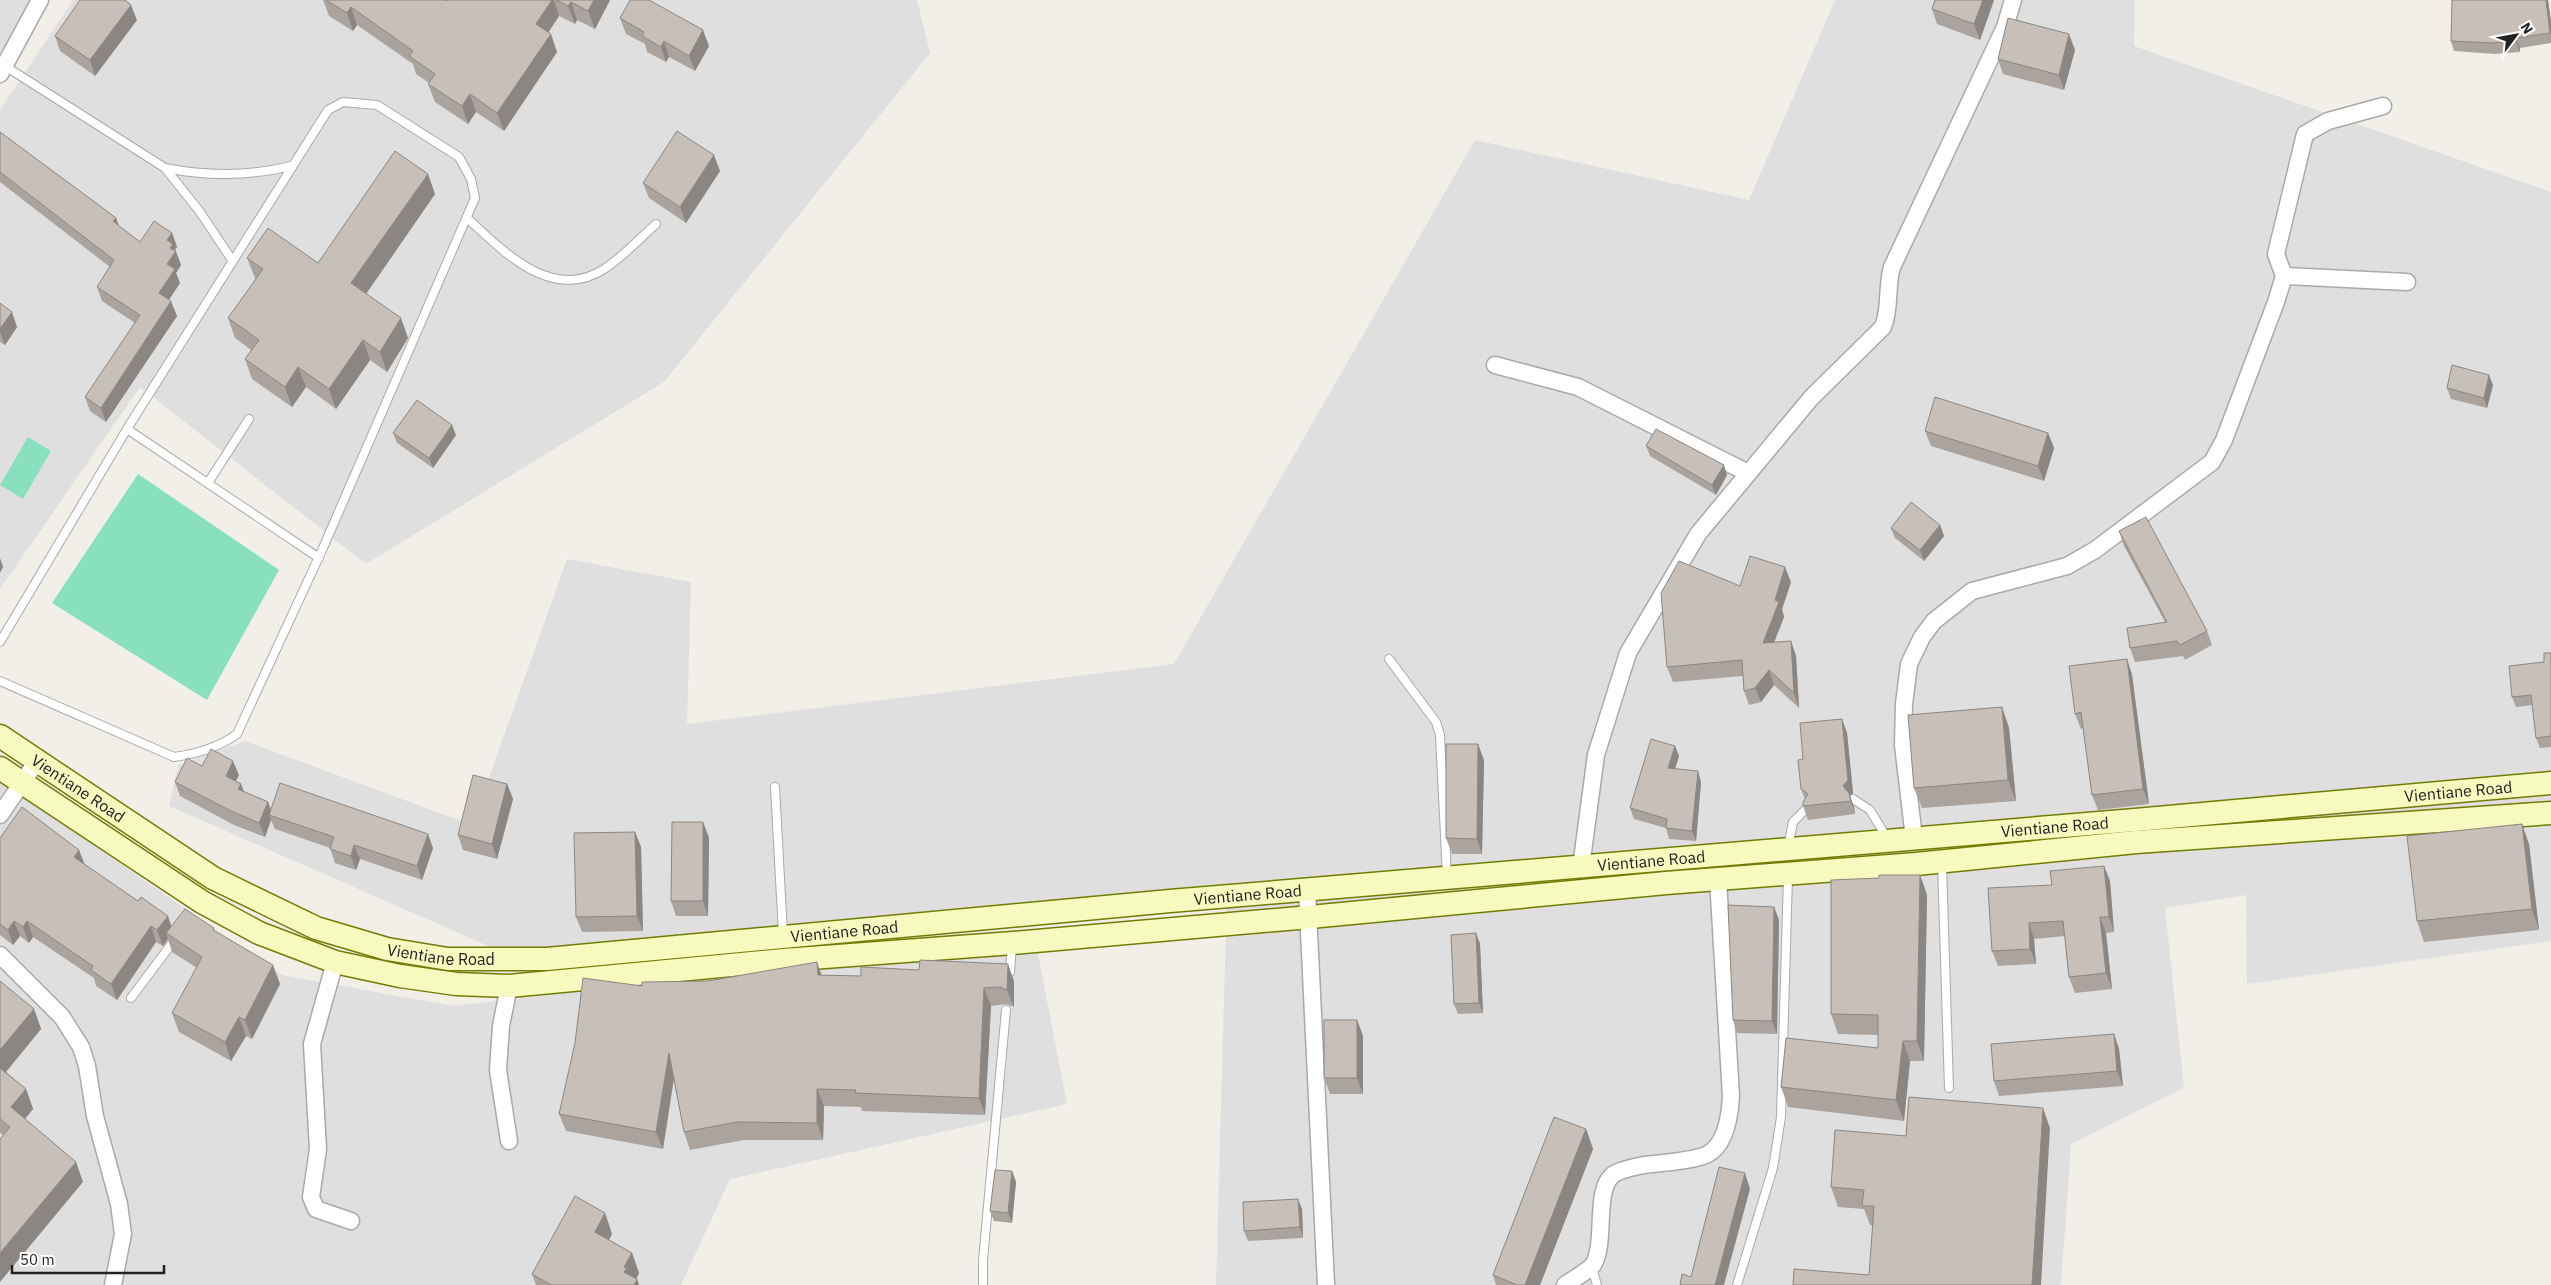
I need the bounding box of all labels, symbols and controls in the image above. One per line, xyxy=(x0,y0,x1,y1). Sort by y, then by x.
north arrow xyxy=(2491,10,2541,60)
text: N xyxy=(2517,19,2537,37)
street label: Vientiane Road xyxy=(28,750,129,827)
street label: Vientiane Road xyxy=(2403,776,2513,806)
street label: Vientiane Road xyxy=(2000,812,2110,841)
street label: Vientiane Road xyxy=(1596,846,1706,875)
street label: Vientiane Road xyxy=(1193,880,1303,909)
street label: Vientiane Road xyxy=(790,916,899,946)
street label: Vientiane Road xyxy=(386,939,495,969)
scale bar xyxy=(12,1242,165,1274)
text: 50 m xyxy=(20,1250,55,1269)

